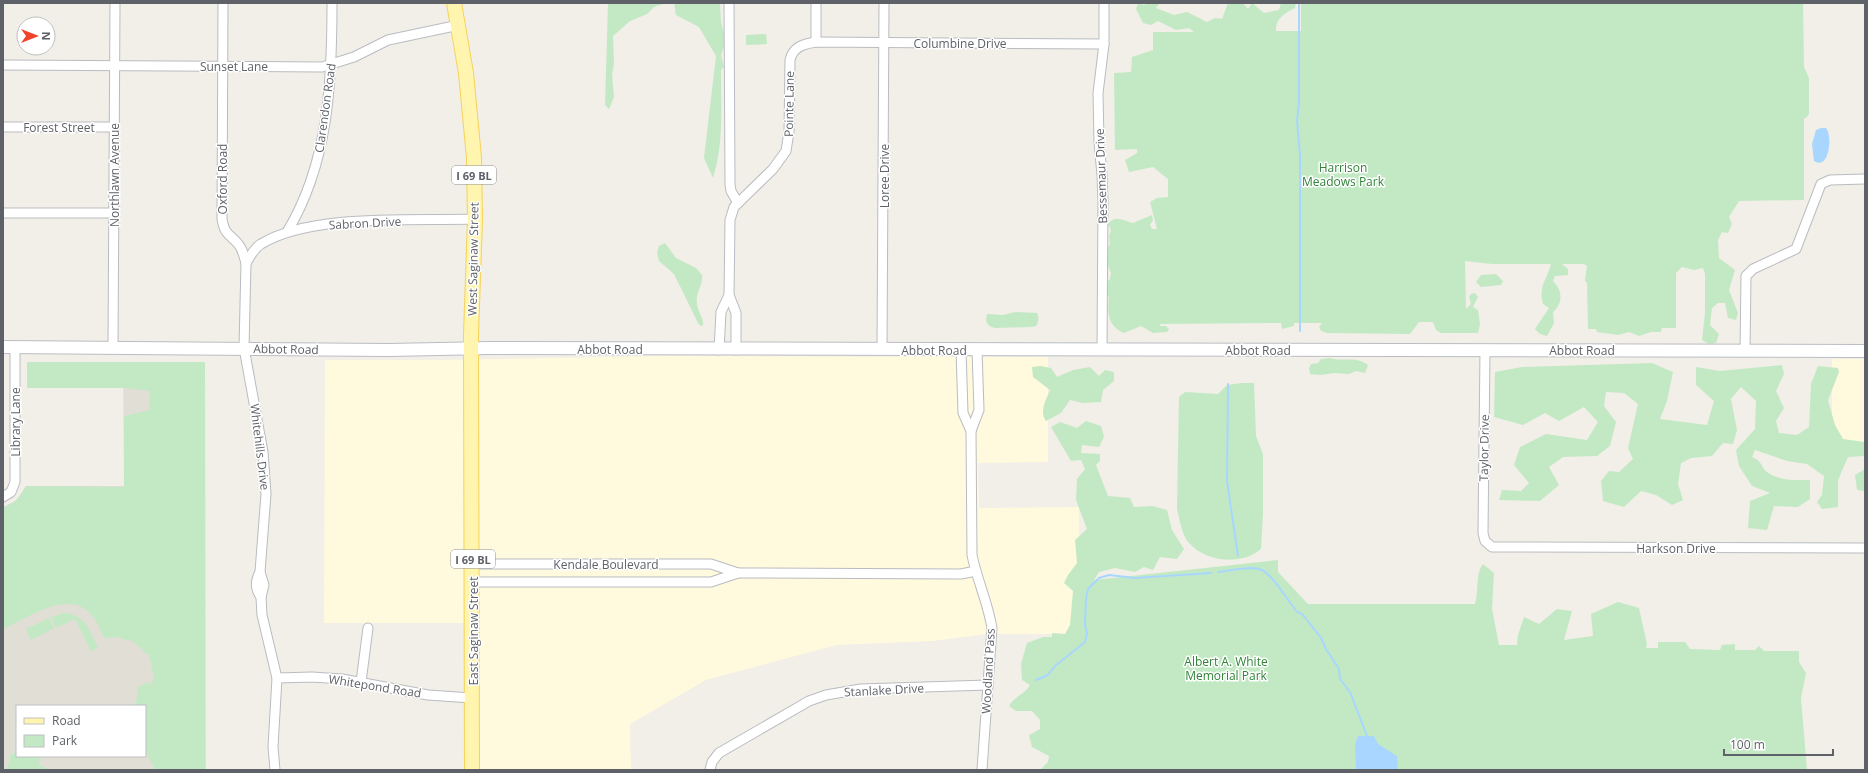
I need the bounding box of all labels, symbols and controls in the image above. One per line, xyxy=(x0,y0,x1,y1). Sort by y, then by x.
north arrow xyxy=(16,16,56,56)
text: N xyxy=(39,32,54,40)
street label: Columbine Drive xyxy=(913,35,1007,52)
street label: Sunset Lane xyxy=(200,58,268,75)
street label: Clarendon Road xyxy=(310,62,340,154)
street label: Pointe Lane xyxy=(780,71,798,137)
street label: Forest Street xyxy=(23,119,95,136)
street label: Northlawn Avenue xyxy=(106,123,123,227)
street label: Bessemaur Drive xyxy=(1091,128,1111,224)
street label: Oxford Road xyxy=(214,144,231,214)
street label: Loree Drive xyxy=(876,144,893,208)
park label: Harrison Meadows Park xyxy=(1302,159,1385,190)
road number: I 69 BL xyxy=(452,166,496,184)
street label: West Saginaw Street xyxy=(464,202,482,316)
street label: Sabron Drive xyxy=(328,213,402,233)
street label: Abbot Road xyxy=(253,340,319,358)
street label: Abbot Road xyxy=(577,341,643,358)
street label: Abbot Road xyxy=(901,342,967,359)
street label: Abbot Road xyxy=(1225,342,1291,359)
street label: Abbot Road xyxy=(1549,342,1615,359)
street label: Library Lane xyxy=(7,387,24,457)
street label: Whitehills Drive xyxy=(246,403,274,492)
street label: Taylor Drive xyxy=(1475,414,1493,482)
street label: Harkson Drive xyxy=(1636,540,1716,557)
road number: I 69 BL xyxy=(451,550,495,568)
street label: Kendale Boulevard xyxy=(553,556,659,573)
street label: East Saginaw Street xyxy=(465,576,482,686)
street label: Woodland Pass xyxy=(977,627,999,714)
park label: Albert A. White Memorial Park xyxy=(1184,653,1268,684)
street label: Whitepond Road xyxy=(327,670,423,702)
street label: Stanlake Drive xyxy=(844,679,925,701)
legend xyxy=(16,705,146,757)
text: Road xyxy=(52,712,81,729)
scale bar xyxy=(1724,731,1833,757)
text: Park xyxy=(52,732,78,749)
text: 100 m xyxy=(1730,736,1765,753)

